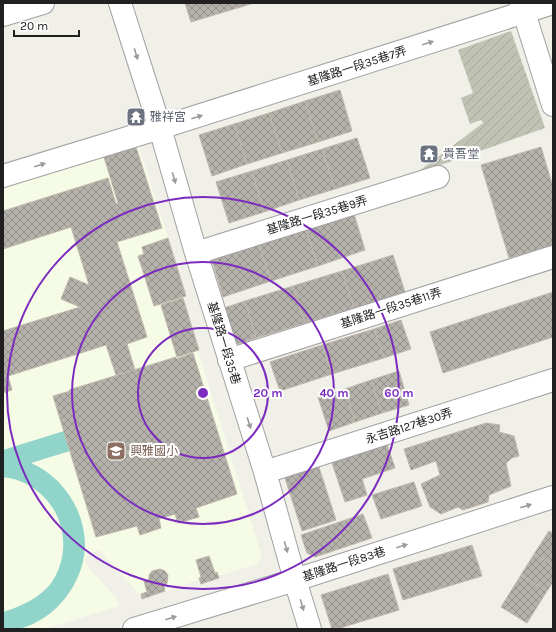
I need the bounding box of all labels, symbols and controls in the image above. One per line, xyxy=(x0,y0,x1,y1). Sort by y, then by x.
scale bar xyxy=(14,12,79,38)
text: 20 m xyxy=(20,19,48,33)
one-way arrow xyxy=(422,40,434,46)
street label: 基隆路一段35巷7弄 xyxy=(306,43,408,89)
one-way arrow xyxy=(133,48,139,60)
temple icon: 雅祥宮 xyxy=(125,106,147,128)
place label: 雅祥宮 xyxy=(150,110,186,124)
one-way arrow xyxy=(192,113,204,119)
temple icon: 貴吾堂 xyxy=(418,143,440,165)
place label: 貴吾堂 xyxy=(443,147,479,161)
one-way arrow xyxy=(35,162,47,168)
one-way arrow xyxy=(171,172,177,184)
street label: 基隆路一段35巷9弄 xyxy=(265,193,369,237)
street label: 基隆路一段35巷11弄 xyxy=(339,285,443,331)
street label: 基隆路一段35巷 xyxy=(205,300,243,386)
centre of rings xyxy=(196,386,210,400)
text: 20 m xyxy=(253,386,283,400)
text: 40 m xyxy=(319,386,349,400)
text: 60 m xyxy=(384,386,414,400)
street label: 永吉路127巷30弄 xyxy=(364,405,454,447)
one-way arrow xyxy=(246,417,252,429)
school or university icon: 興雅國小 xyxy=(105,440,127,462)
place label: 興雅國小 xyxy=(130,444,178,458)
one-way arrow xyxy=(520,503,532,509)
one-way arrow xyxy=(283,542,289,554)
one-way arrow xyxy=(396,543,408,549)
street label: 基隆路一段83巷 xyxy=(301,544,387,584)
one-way arrow xyxy=(300,599,306,611)
one-way arrow xyxy=(165,615,177,621)

